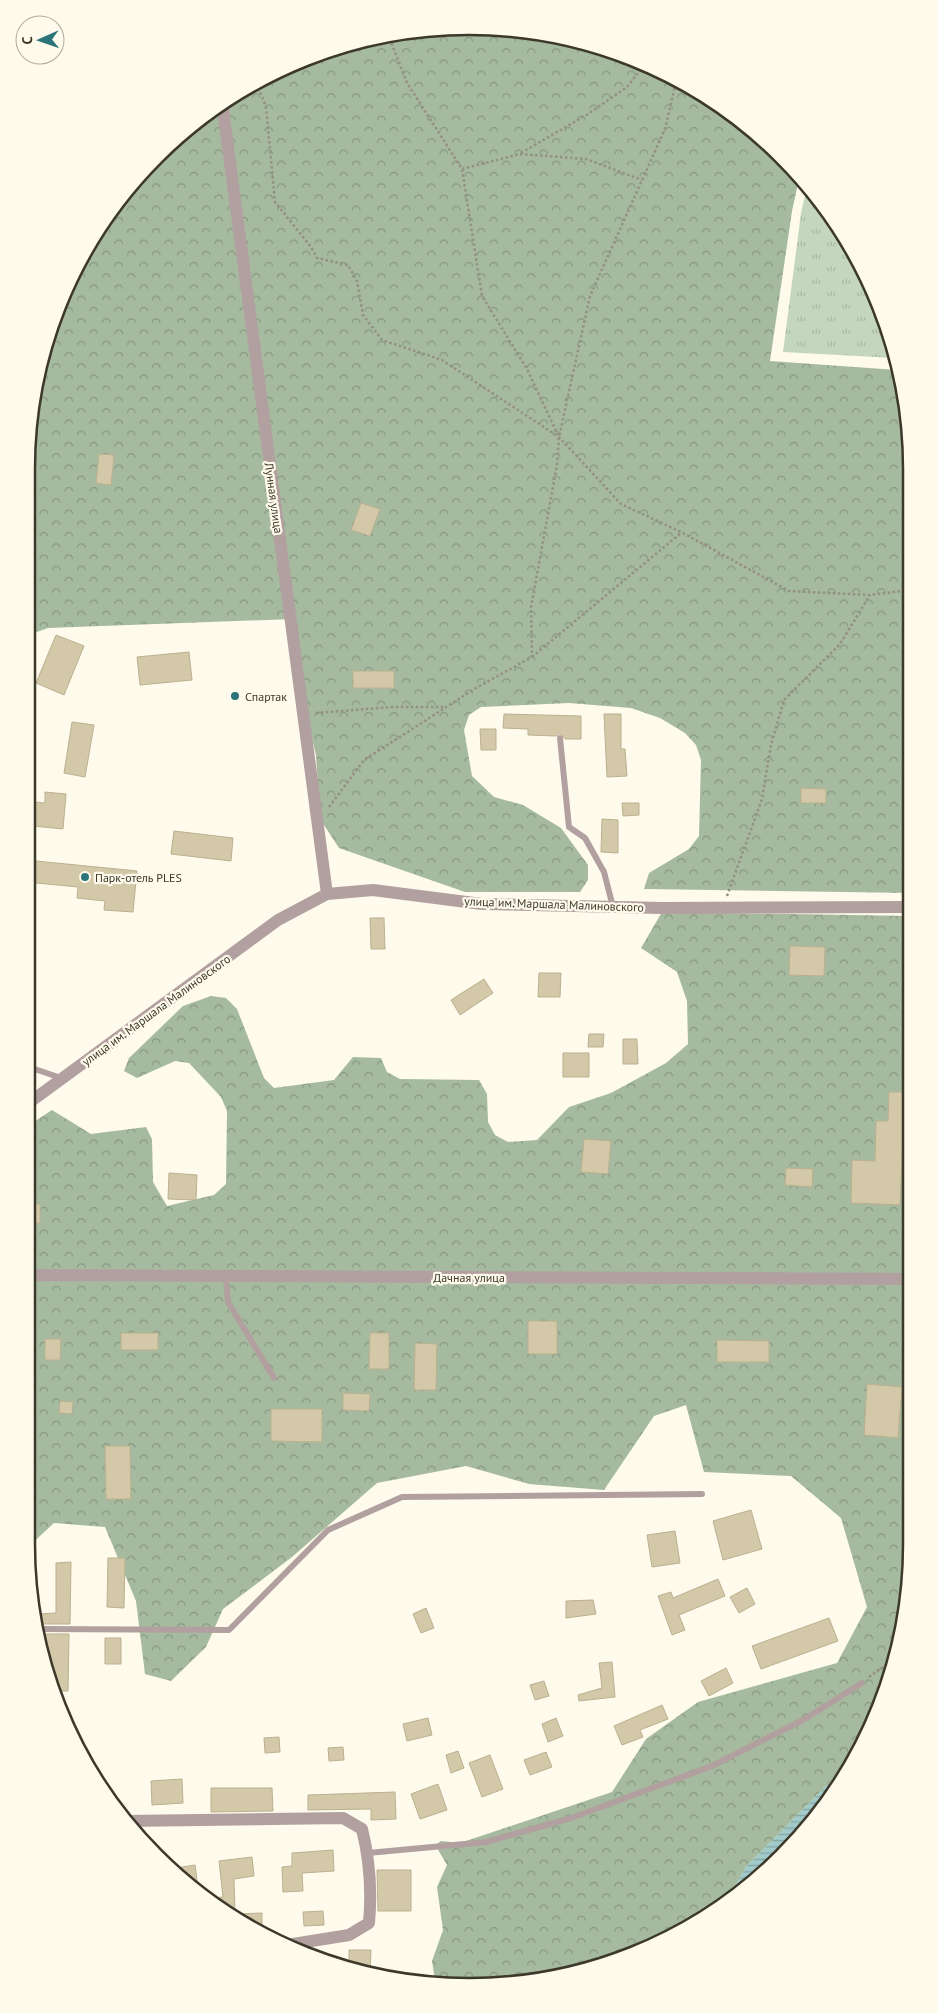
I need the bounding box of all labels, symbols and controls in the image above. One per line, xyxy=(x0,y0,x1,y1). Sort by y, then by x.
north arrow xyxy=(15,15,65,65)
text: С xyxy=(18,36,36,45)
street label: Лунная улица xyxy=(261,461,286,534)
place label: Спартак xyxy=(245,689,287,704)
marker: Спартак xyxy=(229,690,241,702)
place label: Парк-отель PLES xyxy=(95,870,182,885)
marker: Парк-отель PLES xyxy=(79,871,91,883)
street label: улица им. Маршала Малиновского xyxy=(464,893,644,915)
street label: улица им. Маршала Малиновского xyxy=(79,951,233,1069)
street label: Дачная улица xyxy=(433,1270,505,1285)

